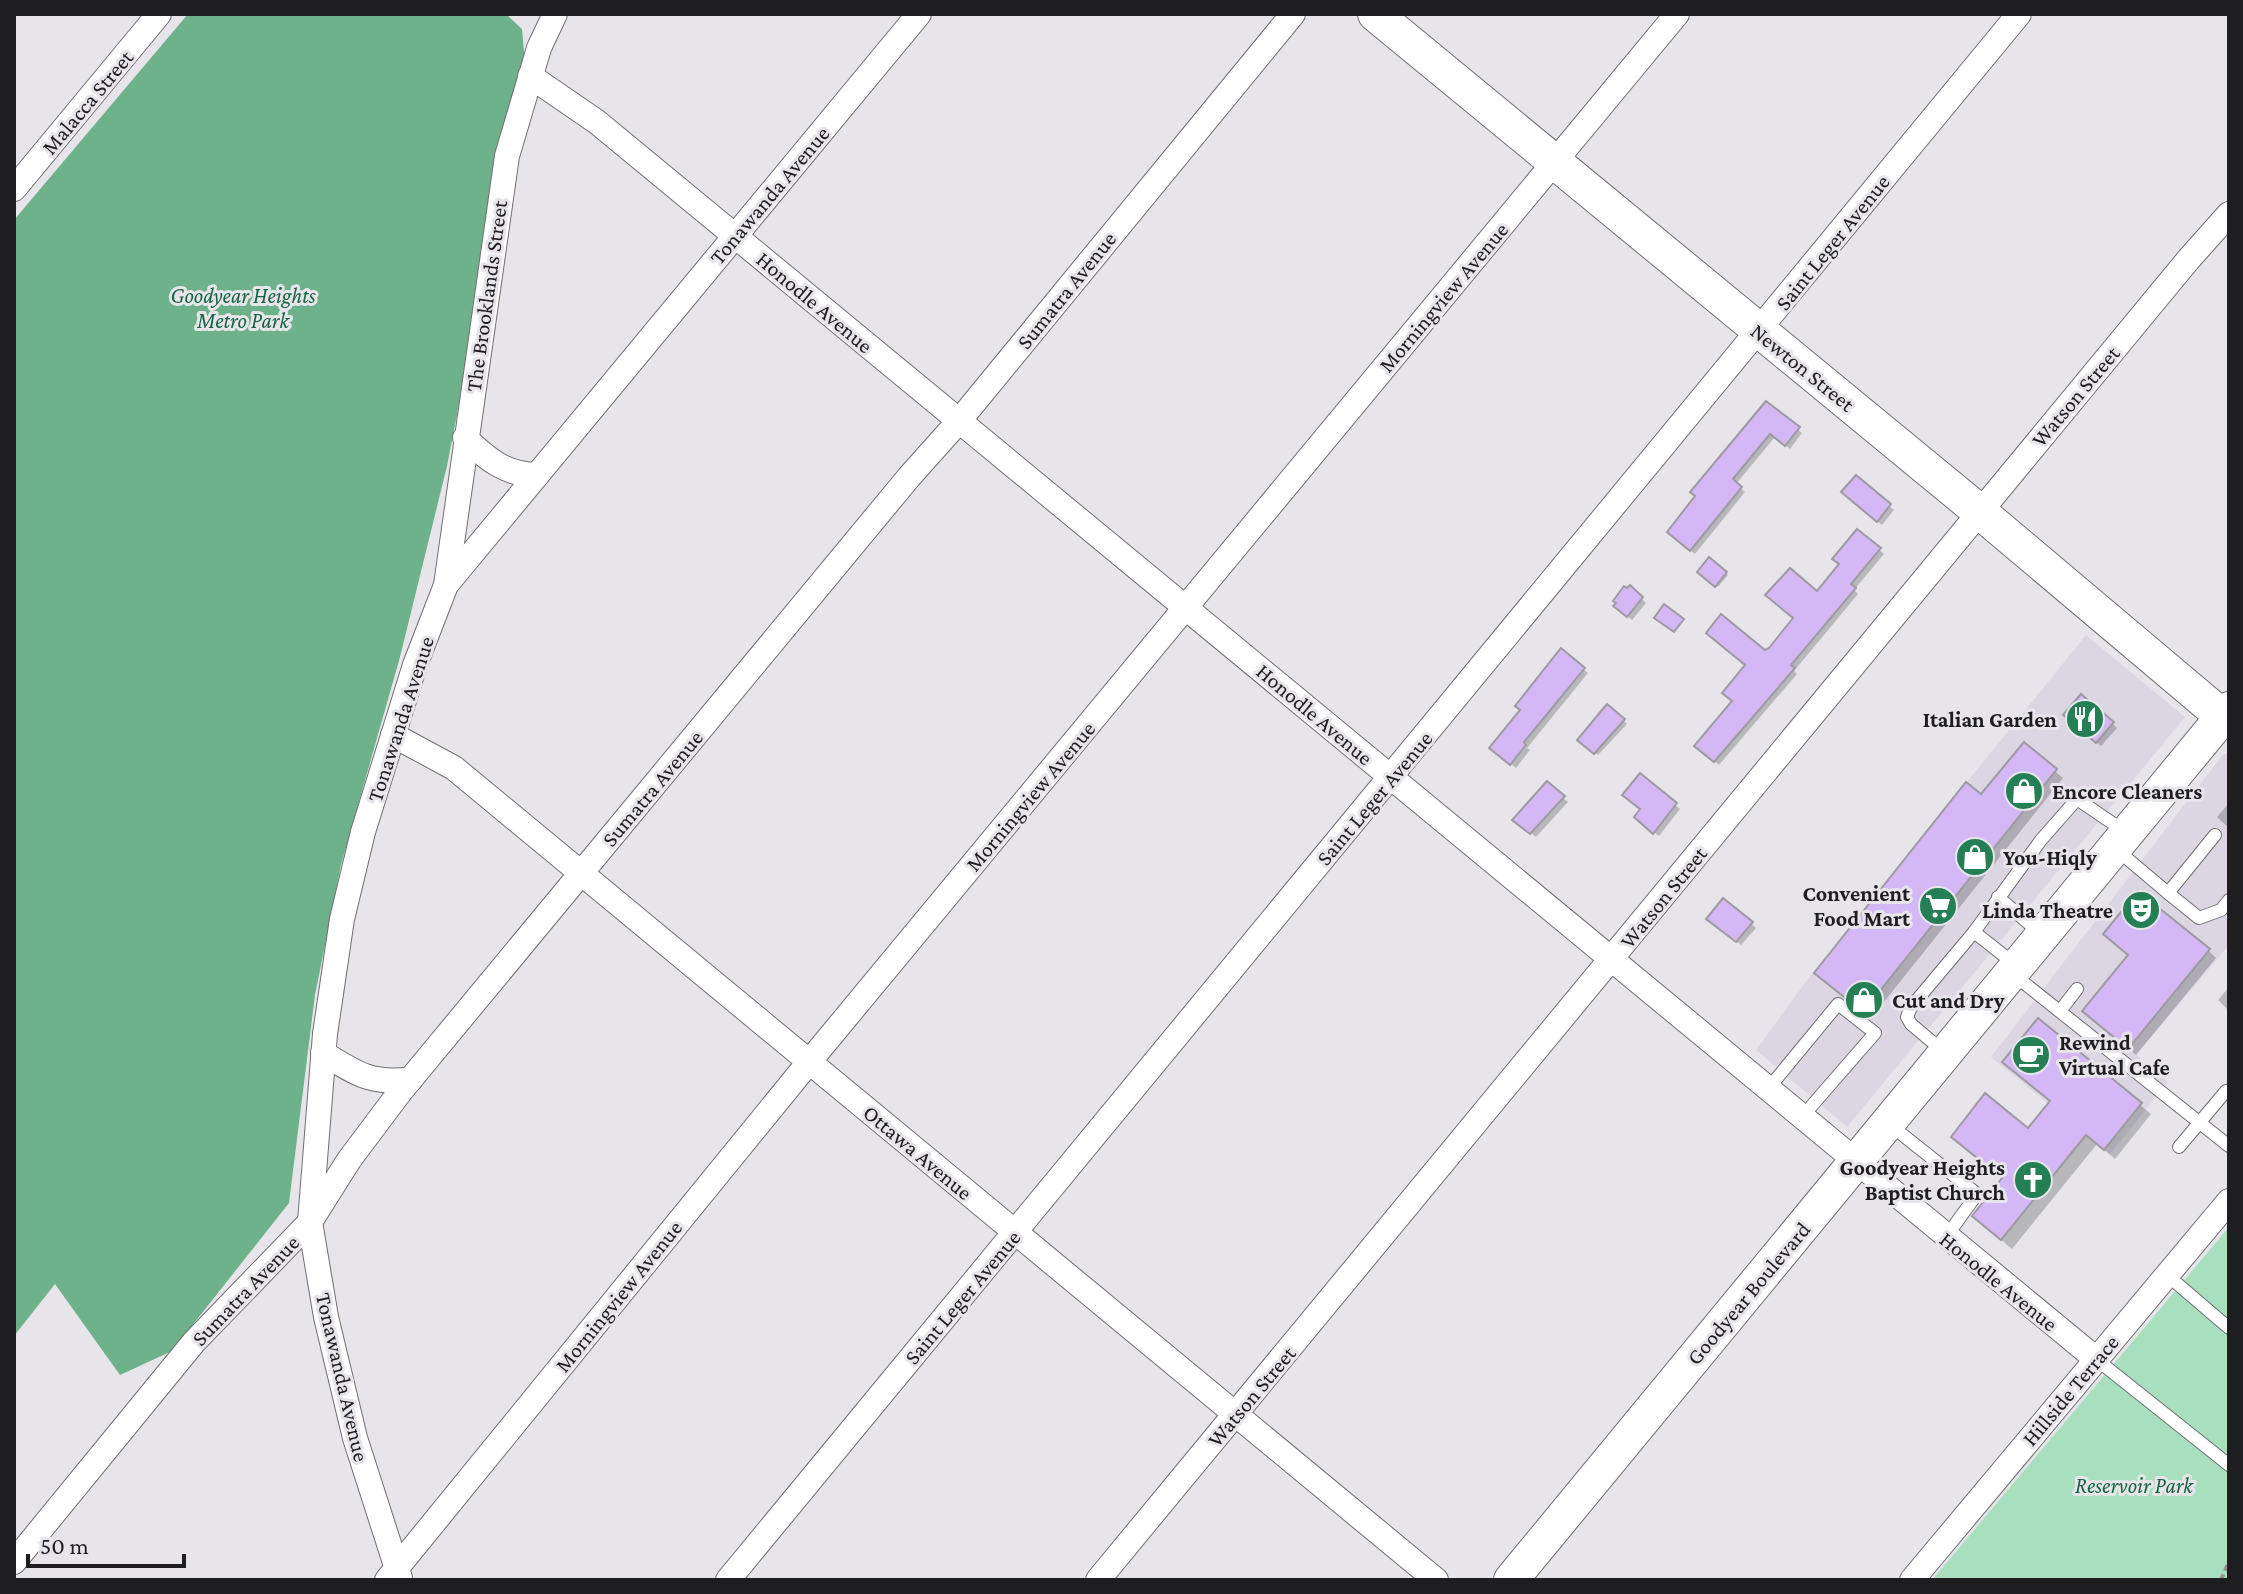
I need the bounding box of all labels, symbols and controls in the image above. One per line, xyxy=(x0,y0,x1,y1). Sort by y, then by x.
street label: Malacca Street xyxy=(37,45,139,160)
street label: Tonawanda Avenue xyxy=(704,121,834,269)
street label: Saint Leger Avenue xyxy=(1770,170,1895,315)
street label: The Brooklands Street xyxy=(461,198,512,393)
street label: Morningview Avenue xyxy=(1373,217,1513,377)
street label: Sumatra Avenue xyxy=(1011,227,1121,354)
street label: Honodle Avenue xyxy=(751,247,878,358)
park label: Goodyear Heights Metro Park xyxy=(170,283,316,333)
street label: Newton Street xyxy=(1746,318,1860,417)
street label: Watson Street xyxy=(2026,340,2125,452)
street label: Tonawanda Avenue xyxy=(362,633,439,805)
street label: Honodle Avenue xyxy=(1251,659,1378,770)
restaurant icon: Italian Garden xyxy=(2064,698,2106,740)
place label: Italian Garden xyxy=(1923,707,2057,732)
street label: Morningview Avenue xyxy=(960,716,1100,876)
street label: Sumatra Avenue xyxy=(597,725,708,851)
street label: Saint Leger Avenue xyxy=(1311,726,1438,870)
shop icon: Encore Cleaners xyxy=(2003,770,2045,812)
place label: Encore Cleaners xyxy=(2052,779,2202,804)
shop icon: You-Hiqly xyxy=(1954,836,1996,878)
street label: Watson Street xyxy=(1615,841,1712,953)
place label: You-Hiqly xyxy=(2003,845,2097,870)
place label: Convenient Food Mart xyxy=(1802,881,1911,931)
supermarket icon: Convenient Food Mart xyxy=(1917,885,1959,927)
theatre icon: Linda Theatre xyxy=(2120,889,2162,931)
place label: Linda Theatre xyxy=(1982,898,2113,923)
shop icon: Cut and Dry xyxy=(1843,979,1885,1021)
place label: Cut and Dry xyxy=(1892,988,2005,1013)
place label: Rewind Virtual Cafe xyxy=(2058,1030,2170,1080)
cafe icon: Rewind Virtual Cafe xyxy=(2010,1034,2052,1076)
street label: Ottawa Avenue xyxy=(858,1100,977,1205)
place label: Goodyear Heights Baptist Church xyxy=(1839,1155,2005,1205)
church icon: Goodyear Heights Baptist Church xyxy=(2012,1159,2054,1201)
street label: Morningview Avenue xyxy=(550,1216,687,1377)
street label: Goodyear Boulevard xyxy=(1682,1217,1815,1370)
street label: Saint Leger Avenue xyxy=(899,1225,1026,1369)
street label: Honodle Avenue xyxy=(1935,1226,2063,1336)
street label: Sumatra Avenue xyxy=(186,1230,304,1351)
street label: Tonawanda Avenue xyxy=(311,1290,374,1464)
street label: Hillside Terrace xyxy=(2017,1330,2124,1451)
street label: Watson Street xyxy=(1202,1340,1301,1452)
park label: Reservoir Park xyxy=(2075,1473,2194,1498)
scale bar xyxy=(28,1518,184,1568)
text: 50 m xyxy=(40,1532,89,1559)

